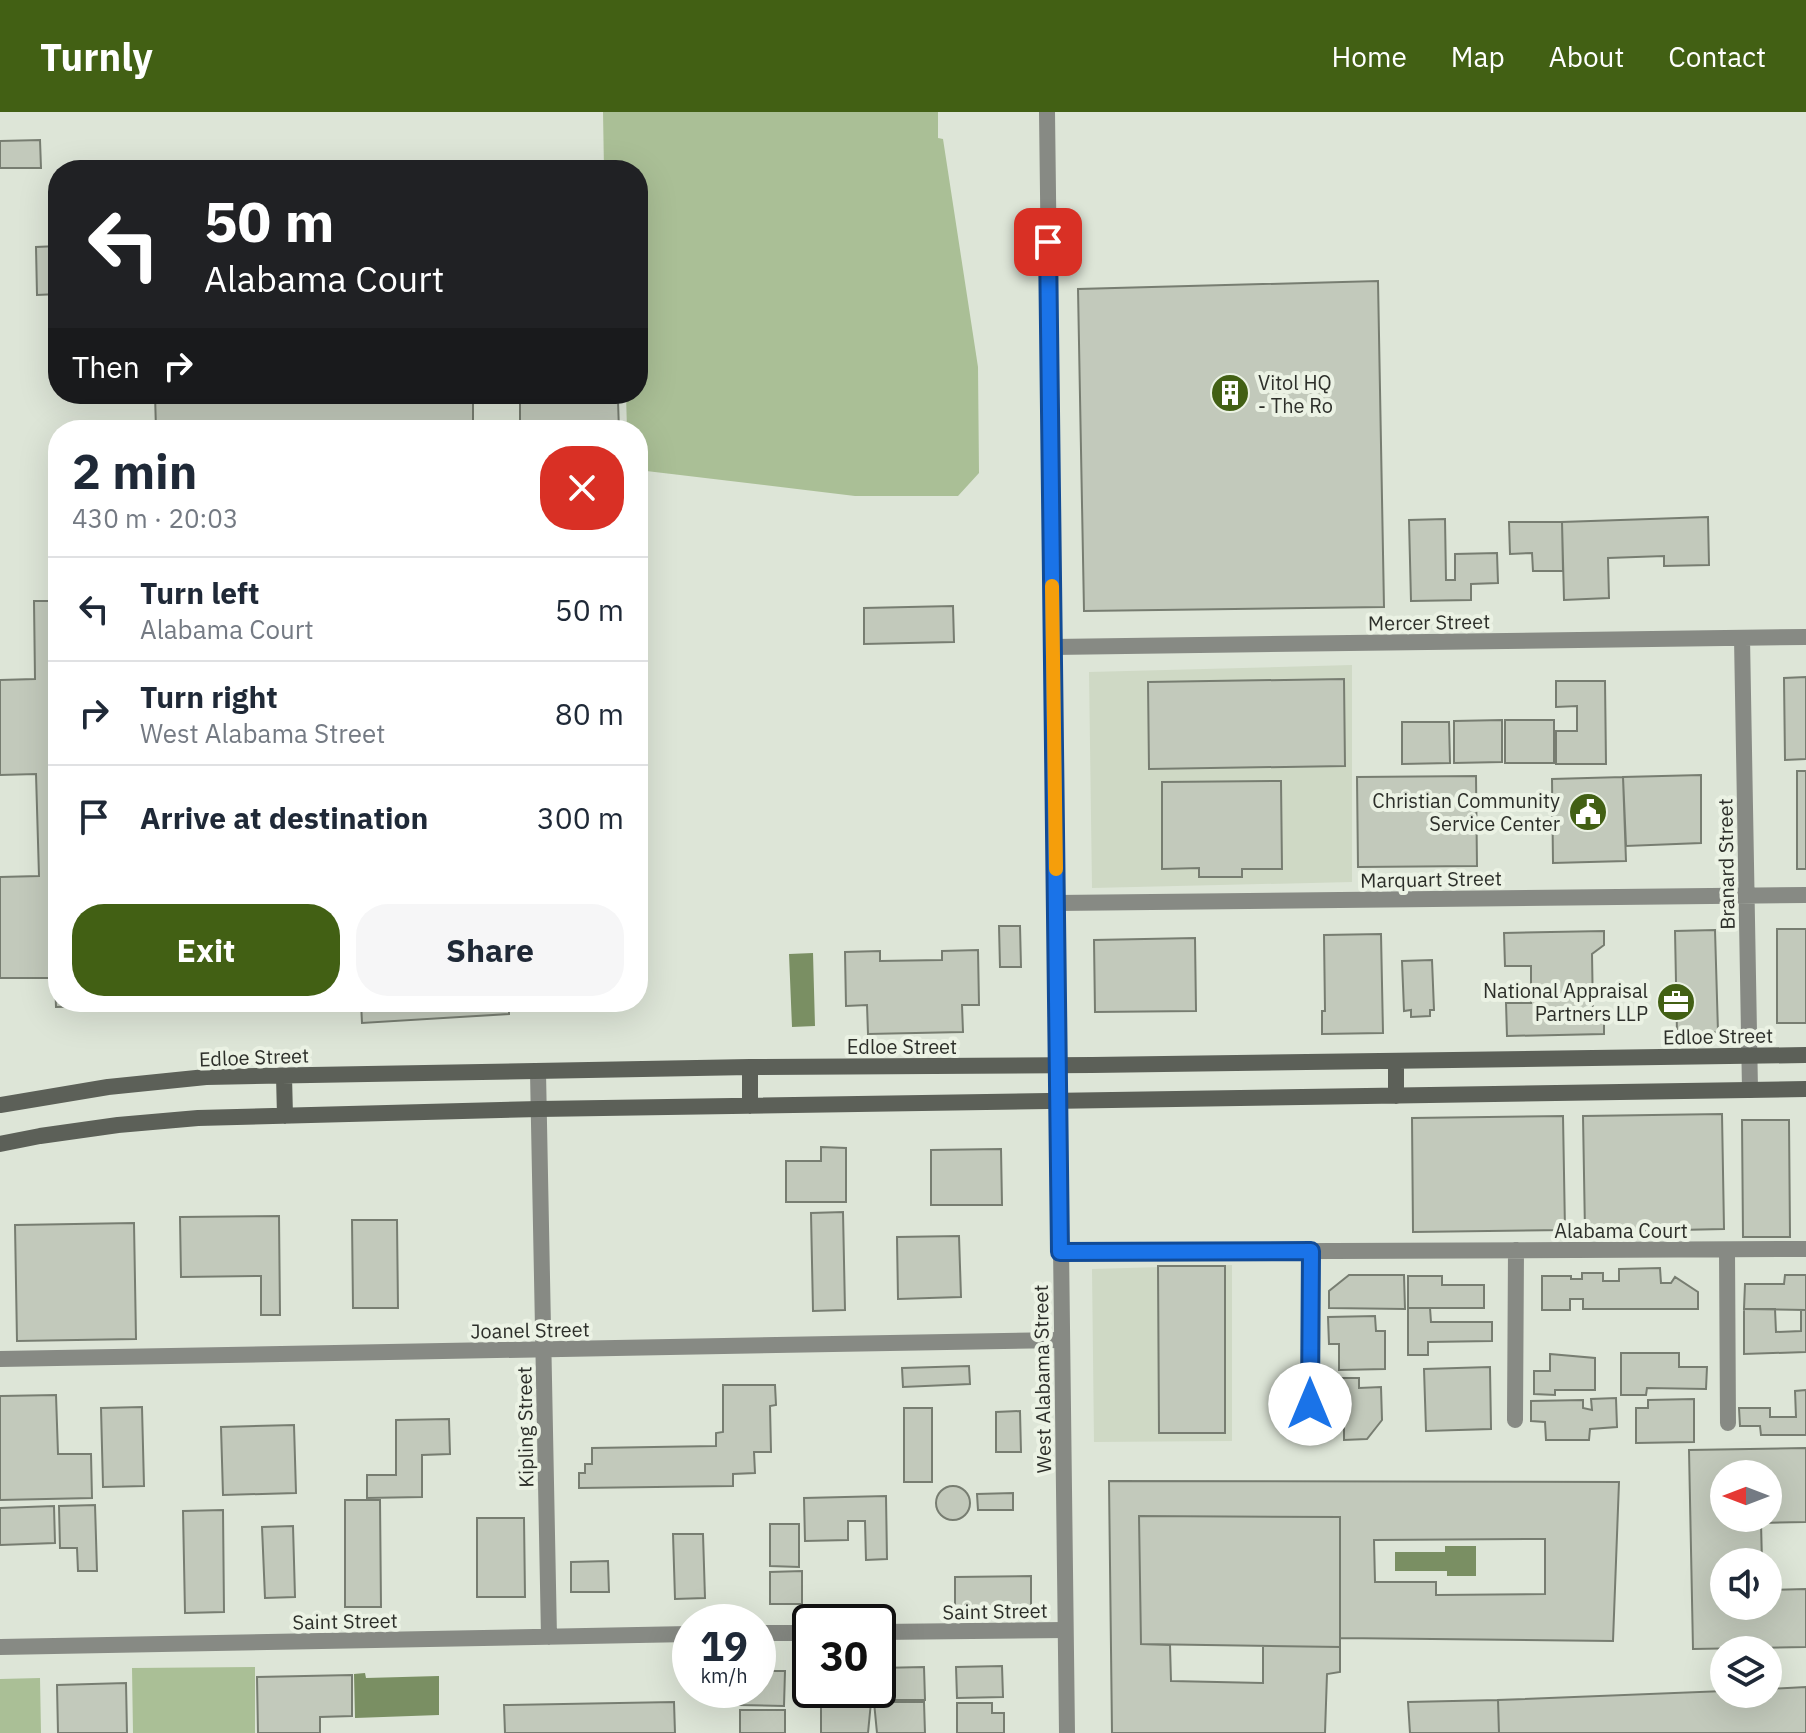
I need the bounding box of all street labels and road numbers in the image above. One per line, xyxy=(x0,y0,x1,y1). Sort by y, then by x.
street label: Mercer Street xyxy=(1368,607,1490,637)
street label: Branard Street xyxy=(1711,798,1741,930)
street label: Marquart Street xyxy=(1360,864,1502,894)
street label: Edloe Street xyxy=(1663,1022,1773,1050)
street label: Edloe Street xyxy=(847,1033,957,1060)
street label: Edloe Street xyxy=(198,1042,310,1072)
street label: Alabama Court xyxy=(1554,1217,1688,1244)
street label: West Alabama Street xyxy=(1027,1284,1057,1474)
street label: Joanel Street xyxy=(470,1315,590,1345)
street label: Kipling Street xyxy=(510,1366,540,1488)
street label: Saint Street xyxy=(942,1597,1048,1625)
street label: Saint Street xyxy=(292,1607,398,1635)

